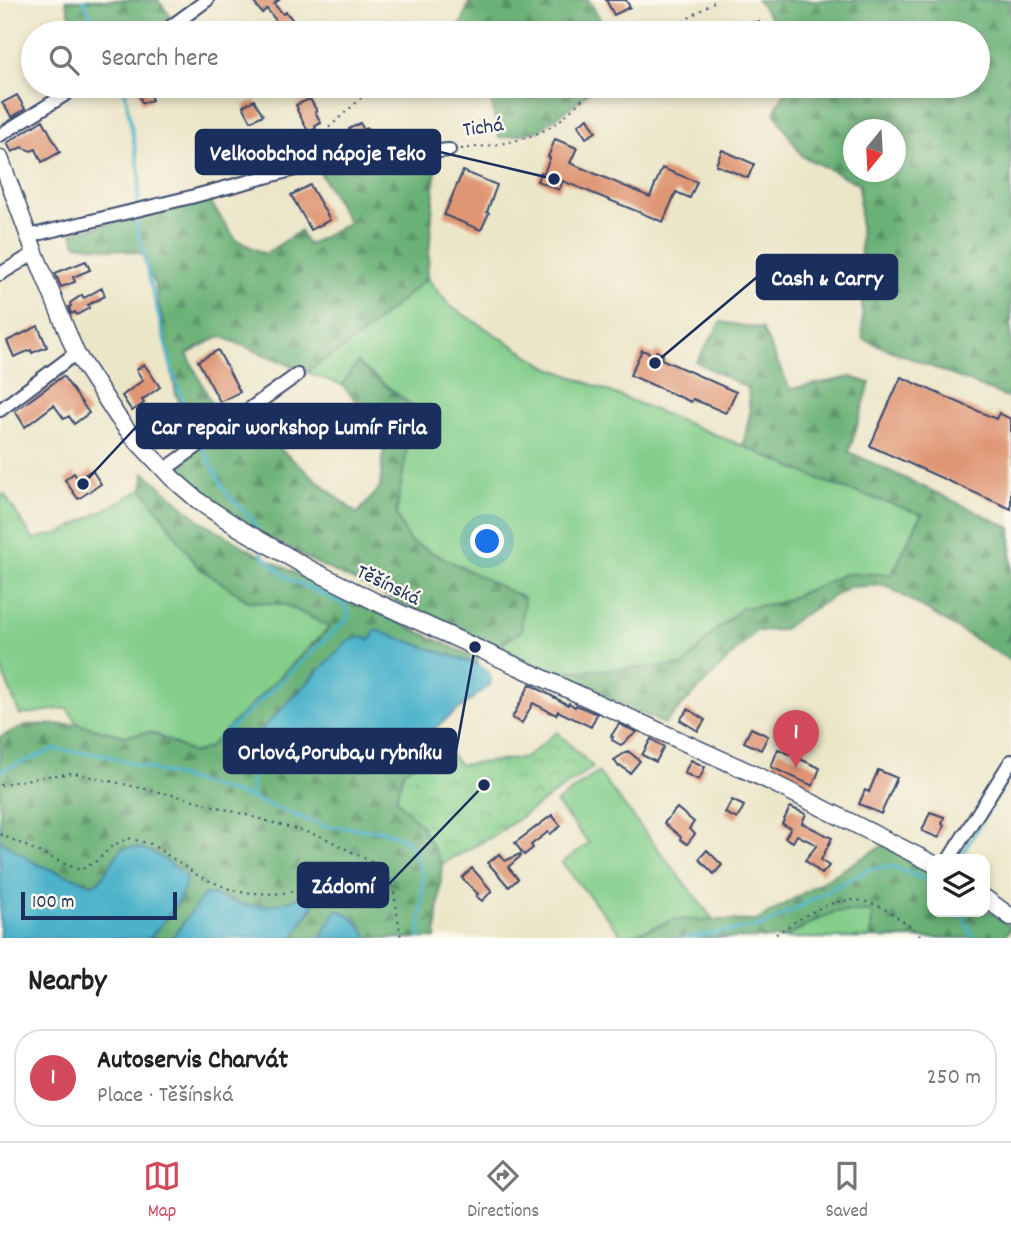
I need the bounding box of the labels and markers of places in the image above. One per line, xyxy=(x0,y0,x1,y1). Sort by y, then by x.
callout: Velkoobchod nápoje Teko xyxy=(196,130,440,174)
callout: Cash & Carry xyxy=(757,255,897,299)
callout: Car repair workshop Lumír Firla xyxy=(137,404,440,448)
pin: 1 xyxy=(773,710,819,768)
callout: Orlová,Poruba,u rybníku xyxy=(224,729,456,773)
callout: Zádomí xyxy=(298,863,388,907)

